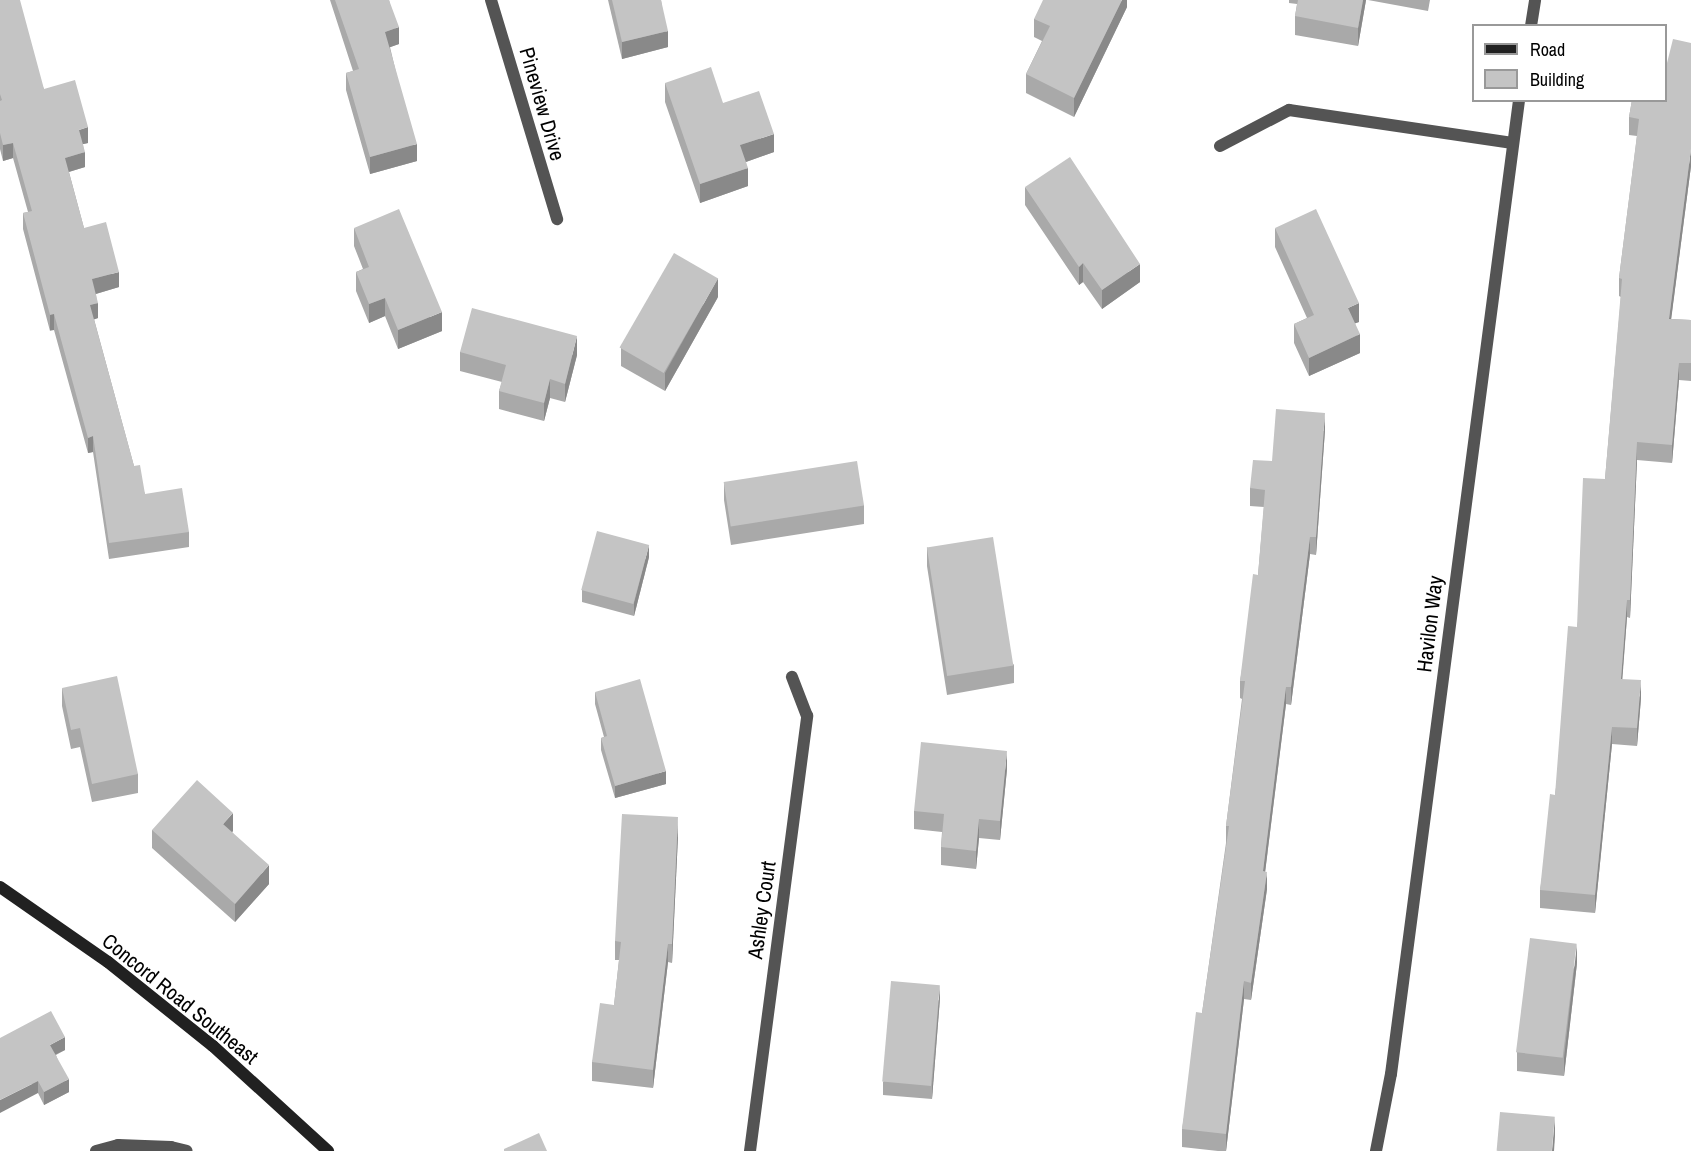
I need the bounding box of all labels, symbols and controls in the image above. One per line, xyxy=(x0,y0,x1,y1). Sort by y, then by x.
legend xyxy=(1472,24,1667,102)
text: Road xyxy=(1530,37,1565,62)
street label: Pineview Drive xyxy=(514,44,570,164)
text: Building xyxy=(1530,67,1584,92)
street label: Havilon Way xyxy=(1412,574,1448,674)
street label: Ashley Court xyxy=(743,859,781,961)
street label: Concord Road Southeast xyxy=(97,928,263,1070)

